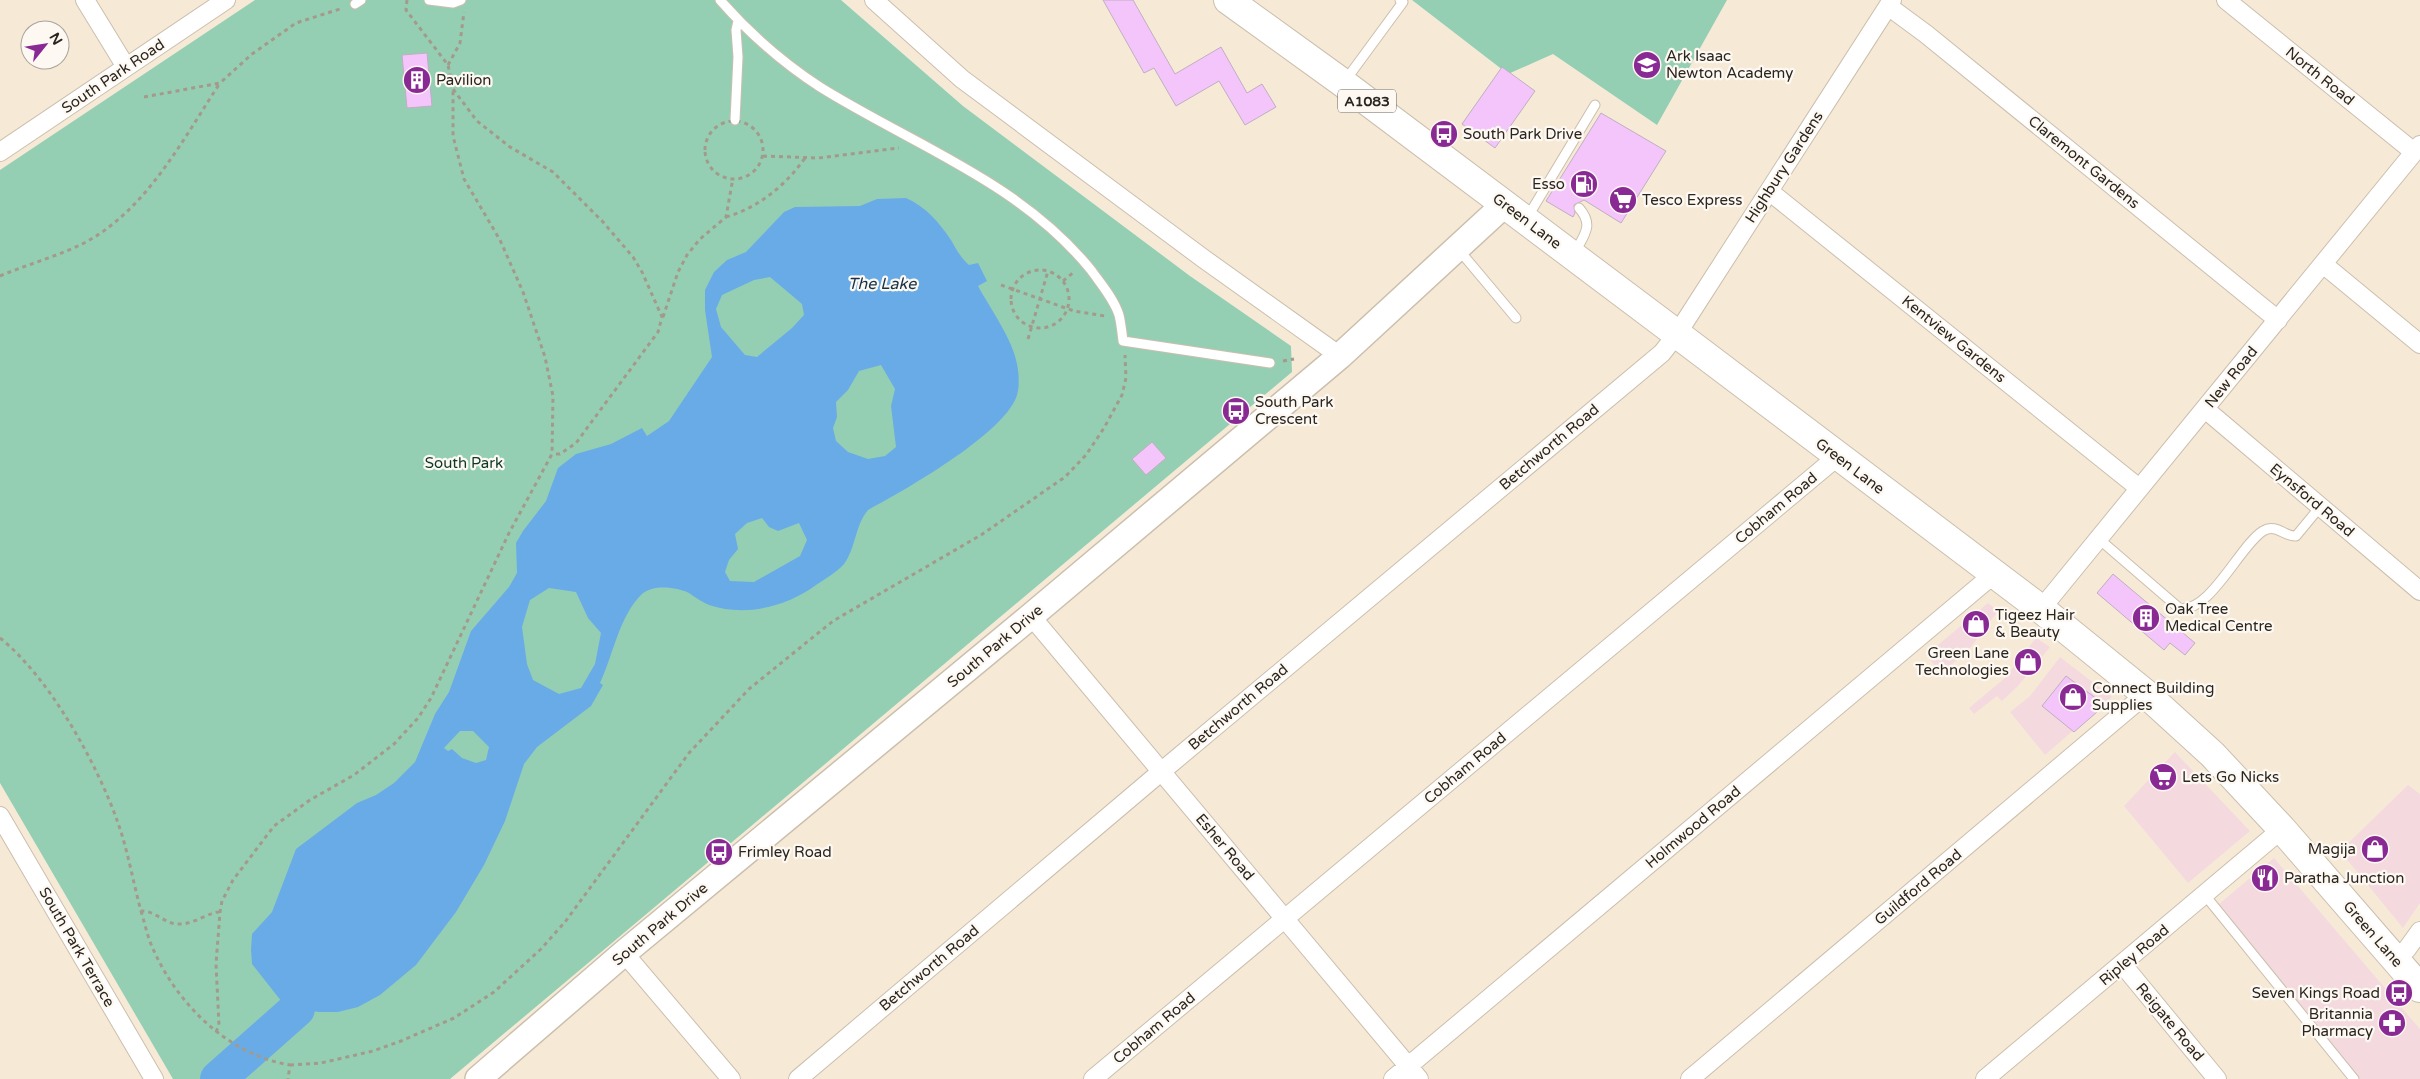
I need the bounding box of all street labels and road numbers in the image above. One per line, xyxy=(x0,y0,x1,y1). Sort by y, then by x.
street label: South Park Road xyxy=(58,35,168,117)
street label: North Road xyxy=(2282,43,2358,109)
road number: A1083 xyxy=(1338,90,1396,112)
street label: Highbury Gardens xyxy=(1741,108,1827,226)
street label: Claremont Gardens xyxy=(2025,112,2143,212)
street label: Green Lane xyxy=(1489,189,1565,253)
street label: Kentview Gardens xyxy=(1898,292,2010,386)
street label: New Road xyxy=(2201,343,2261,411)
street label: Betchworth Road xyxy=(1496,400,1602,494)
street label: Green Lane xyxy=(1812,434,1888,498)
street label: Eynsford Road xyxy=(2266,459,2358,541)
street label: Cobham Road xyxy=(1731,468,1821,548)
street label: South Park Drive xyxy=(944,601,1046,691)
street label: Betchworth Road xyxy=(1185,660,1291,754)
street label: Cobham Road xyxy=(1420,728,1510,808)
street label: Holmwood Road xyxy=(1642,782,1744,872)
street label: Esher Road xyxy=(1192,810,1258,884)
street label: Guildford Road xyxy=(1871,845,1965,929)
street label: South Park Drive xyxy=(609,879,711,969)
street label: South Park Terrace xyxy=(35,884,119,1010)
street label: Green Lane xyxy=(2339,897,2407,971)
street label: Betchworth Road xyxy=(876,921,982,1015)
street label: Ripley Road xyxy=(2095,921,2173,989)
street label: Reigate Road xyxy=(2132,979,2208,1065)
street label: Cobham Road xyxy=(1109,988,1199,1068)

